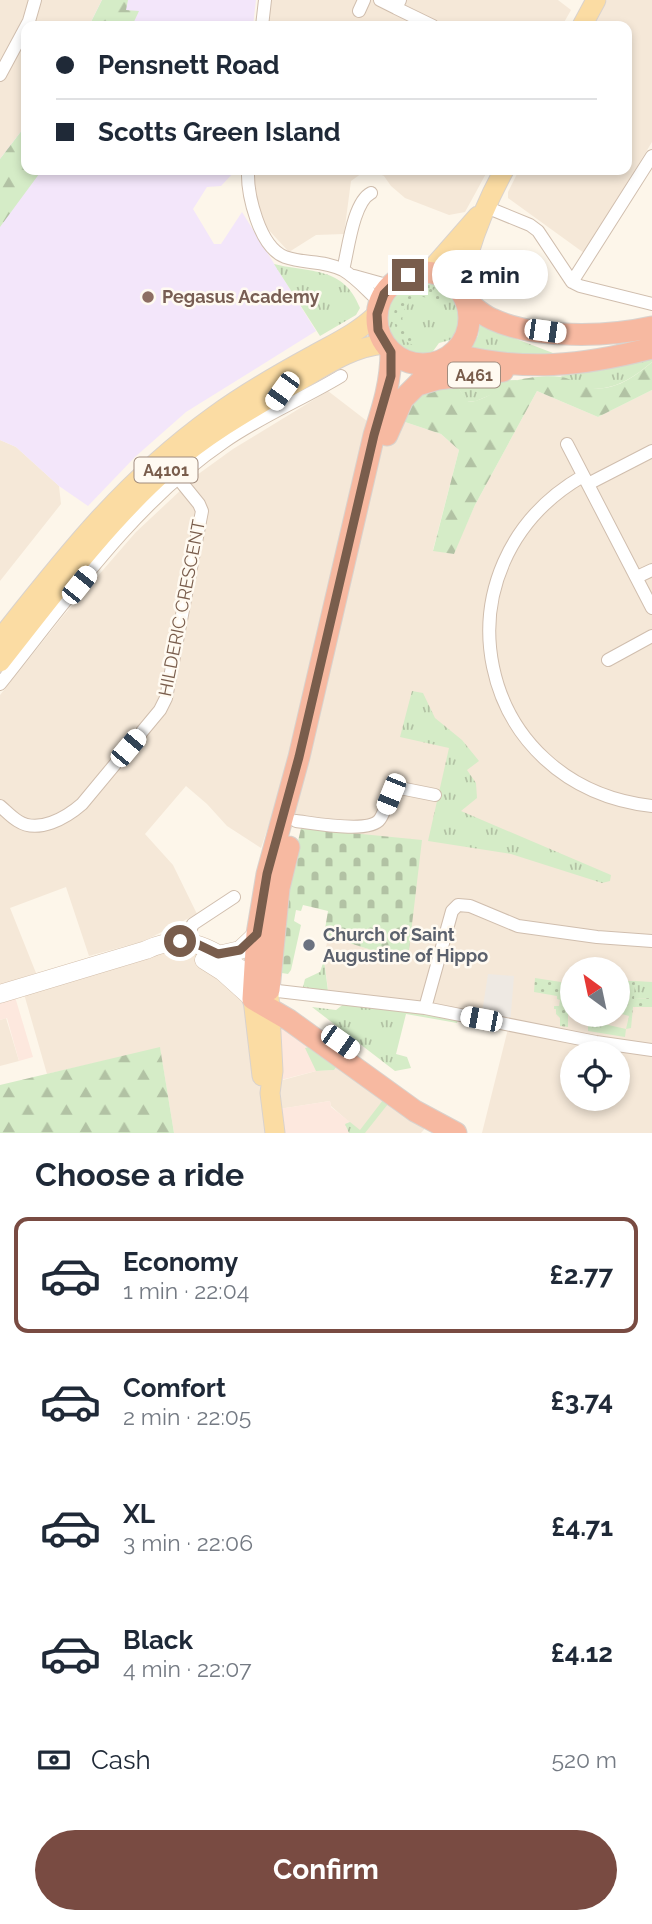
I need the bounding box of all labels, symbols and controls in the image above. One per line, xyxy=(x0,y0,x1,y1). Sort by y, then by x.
text: Pensnett Road xyxy=(98,50,280,80)
text: Scotts Green Island xyxy=(98,117,341,147)
callout: 2 min xyxy=(432,250,548,300)
route end xyxy=(392,259,424,291)
text: 2 min xyxy=(460,261,520,288)
place label: Pegasus Academy xyxy=(162,286,319,307)
marker: Pegasus Academy xyxy=(140,289,156,305)
car xyxy=(523,318,568,344)
road number: A461 xyxy=(448,362,500,388)
car xyxy=(262,368,303,414)
road number: A4101 xyxy=(134,457,198,482)
street label: HILDERIC CRESCENT xyxy=(154,518,209,698)
car xyxy=(58,562,101,608)
car xyxy=(107,725,150,771)
car xyxy=(374,771,409,817)
place label: Church of Saint Augustine of Hippo xyxy=(323,924,488,966)
route start xyxy=(164,925,196,957)
marker: Church of Saint Augustine of Hippo xyxy=(301,937,317,953)
north arrow xyxy=(560,957,630,1027)
map controls xyxy=(560,957,630,1111)
car xyxy=(459,1005,504,1033)
car xyxy=(317,1021,364,1063)
button: locate xyxy=(560,1041,630,1111)
text: Choose a ride xyxy=(35,1156,244,1193)
icon: car xyxy=(39,1244,102,1307)
text: Economy xyxy=(123,1247,238,1277)
text: £2.77 xyxy=(549,1260,613,1290)
text: 1 min · 22:04 xyxy=(123,1277,249,1304)
icon: car xyxy=(39,1370,102,1433)
text: Comfort xyxy=(123,1373,226,1403)
text: £3.74 xyxy=(551,1386,613,1416)
text: 2 min · 22:05 xyxy=(123,1403,251,1430)
icon: car xyxy=(39,1496,102,1559)
text: XL xyxy=(123,1499,155,1529)
text: £4.71 xyxy=(551,1512,613,1542)
text: 3 min · 22:06 xyxy=(123,1529,253,1556)
icon: car xyxy=(39,1622,102,1685)
text: Black xyxy=(123,1625,193,1655)
text: £4.12 xyxy=(551,1638,613,1668)
text: 4 min · 22:07 xyxy=(123,1655,252,1682)
icon: cash xyxy=(35,1741,73,1779)
text: Cash xyxy=(91,1745,151,1775)
text: 520 m xyxy=(551,1746,617,1773)
button: Confirm xyxy=(35,1830,617,1910)

